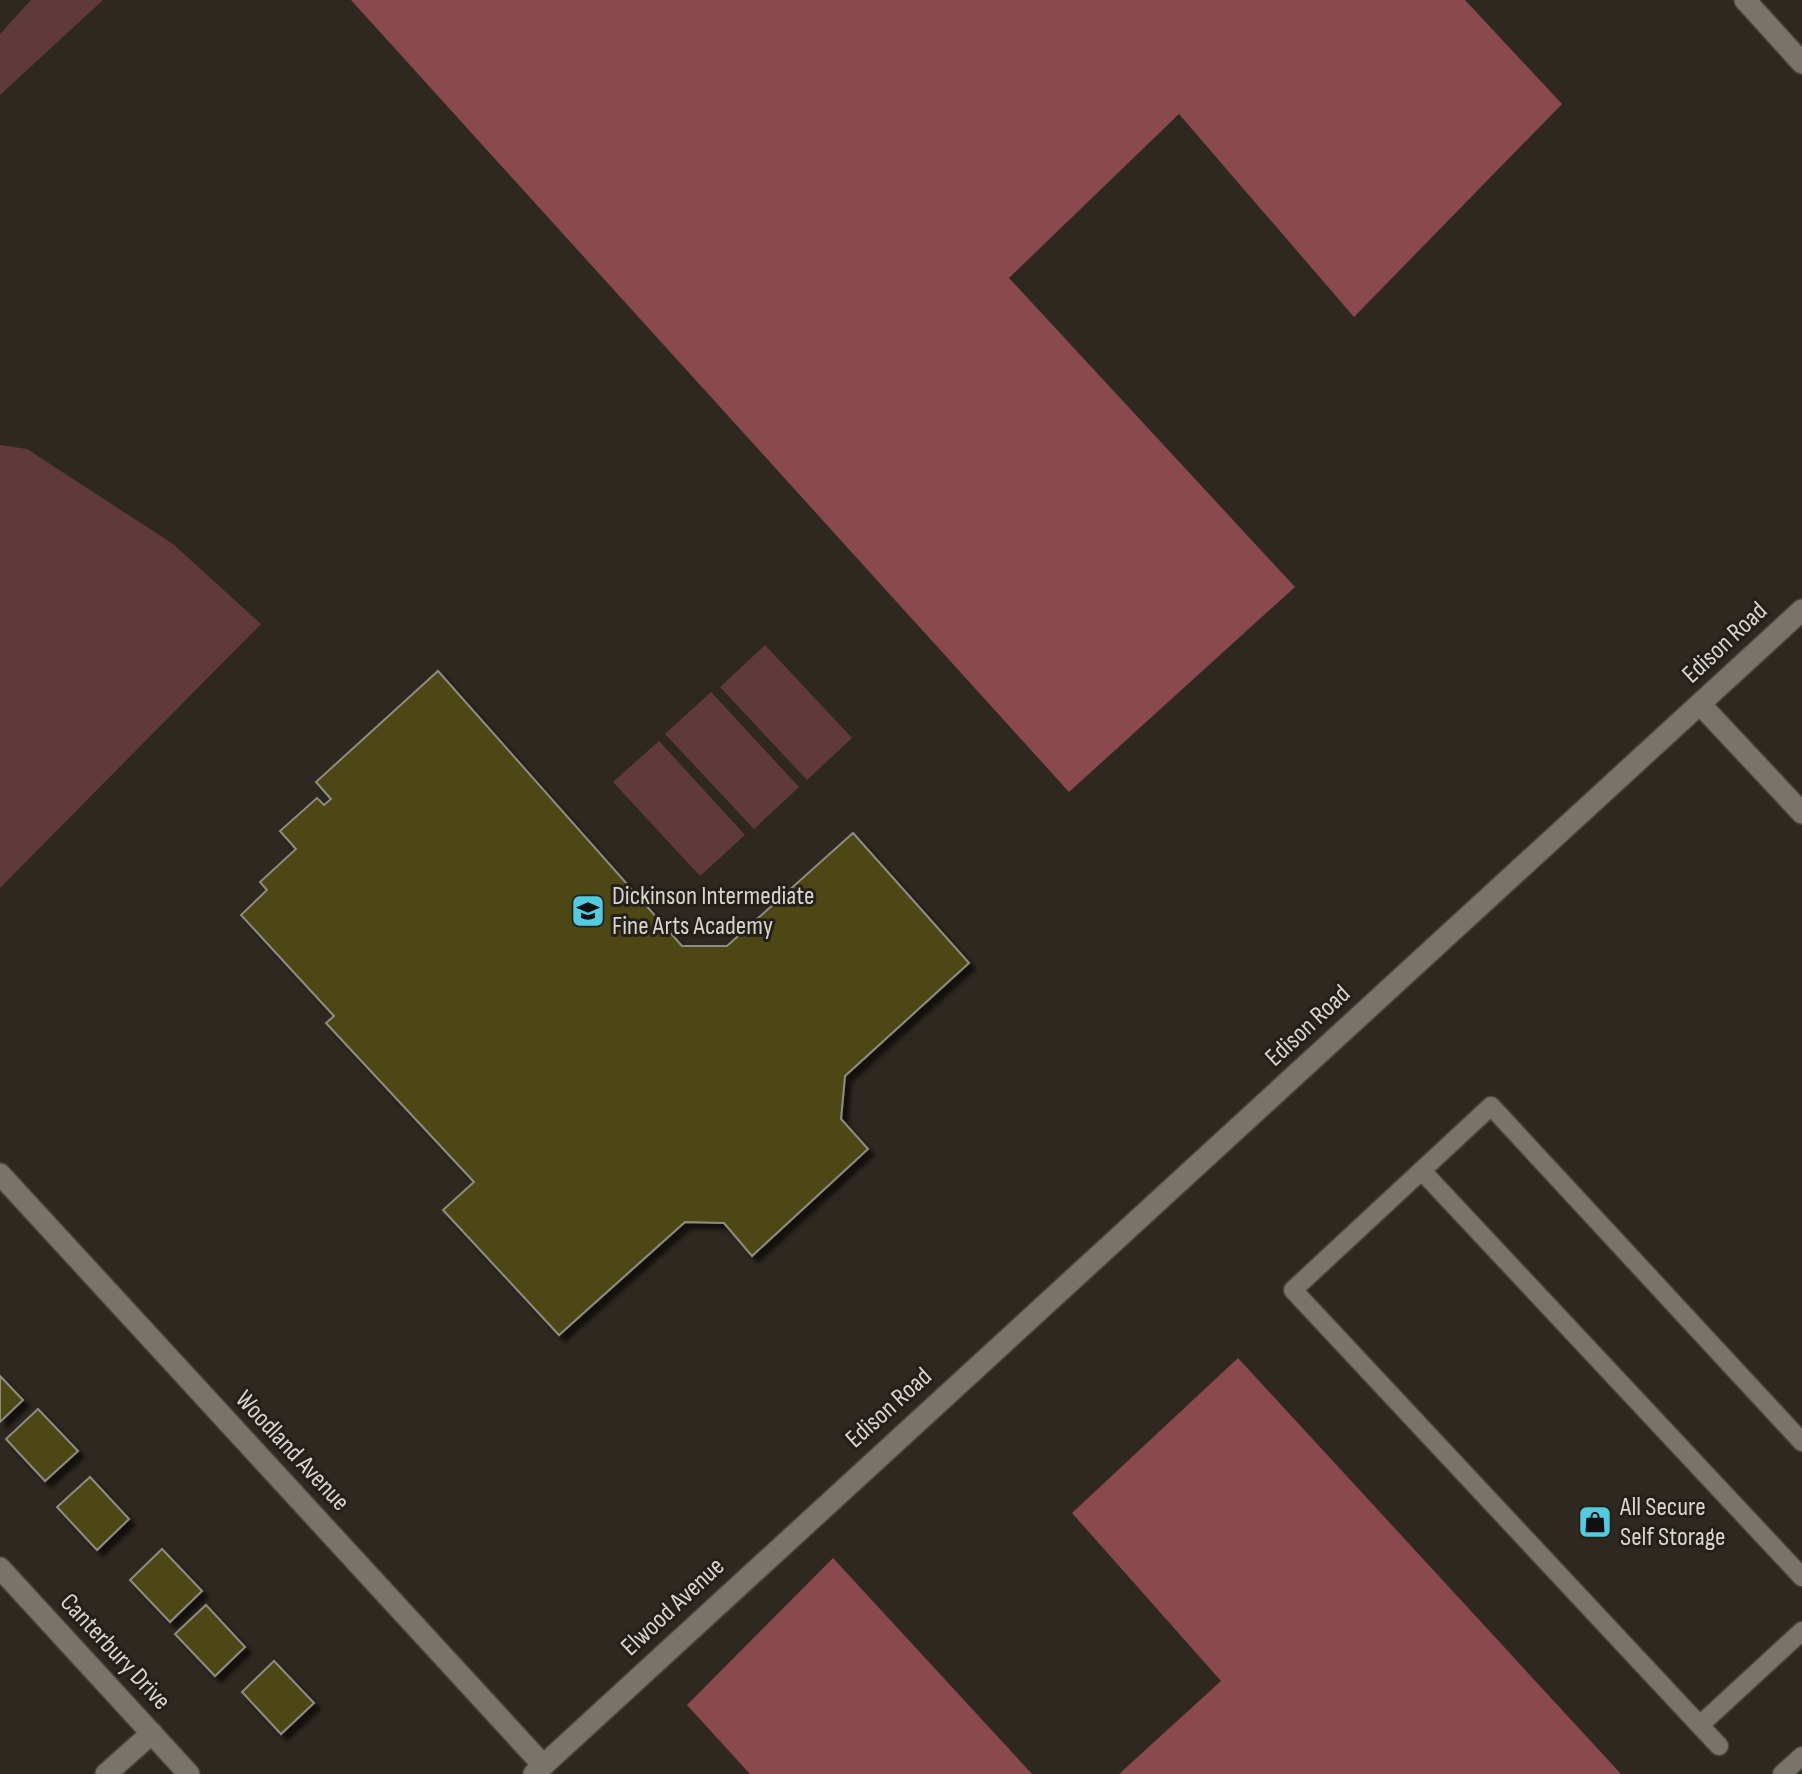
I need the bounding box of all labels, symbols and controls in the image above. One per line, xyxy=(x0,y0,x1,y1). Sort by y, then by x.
street label: Edison Road xyxy=(1676,596,1774,690)
place label: Dickinson Intermediate Fine Arts Academy xyxy=(612,881,815,942)
school or university icon: Dickinson Intermediate Fine Arts Academy xyxy=(569,892,607,930)
street label: Edison Road xyxy=(1259,979,1357,1073)
street label: Edison Road xyxy=(840,1361,938,1455)
street label: Woodland Avenue xyxy=(228,1384,356,1518)
place label: All Secure Self Storage xyxy=(1619,1492,1725,1553)
shop icon: All Secure Self Storage xyxy=(1576,1503,1614,1541)
street label: Elwood Avenue xyxy=(615,1551,731,1663)
street label: Canterbury Drive xyxy=(53,1587,177,1717)

